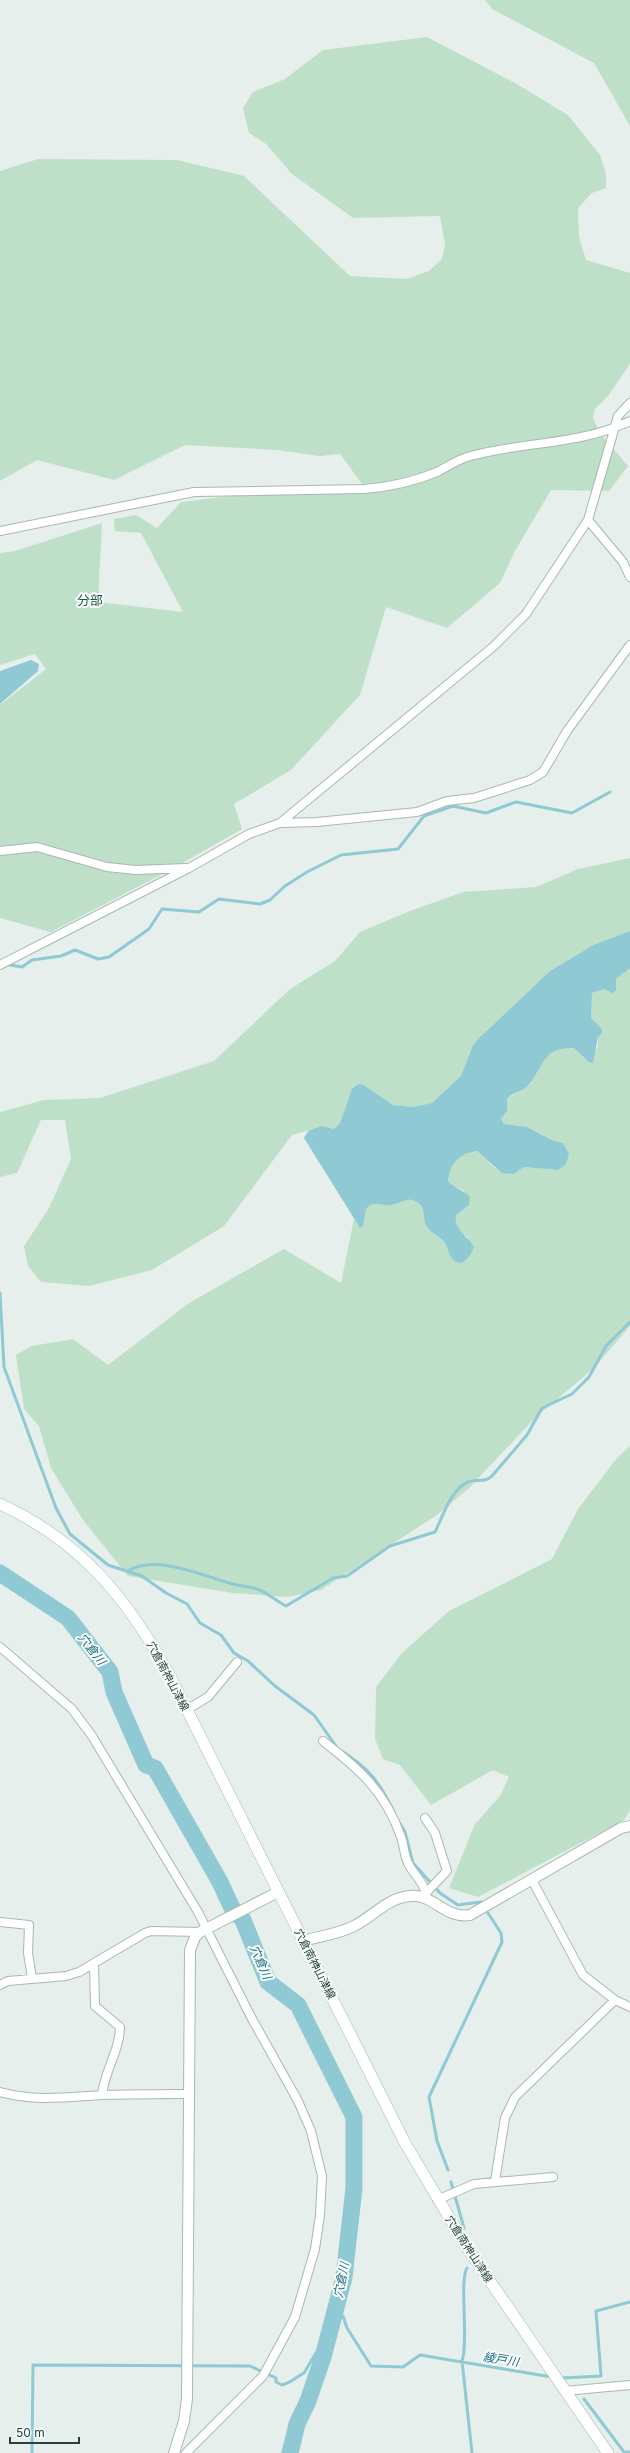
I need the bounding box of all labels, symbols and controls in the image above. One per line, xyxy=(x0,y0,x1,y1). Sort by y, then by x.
district label: 分部 xyxy=(77,592,103,608)
water label: 穴倉川 xyxy=(75,1630,110,1669)
street label: 穴倉南神山津線 xyxy=(144,1639,192,1713)
street label: 穴倉南神山津線 xyxy=(291,1927,339,2001)
water label: 穴倉川 xyxy=(247,1942,276,1983)
street label: 穴倉南神山津線 xyxy=(442,2213,496,2285)
water label: 穴倉川 xyxy=(330,2259,352,2299)
water label: 綾戸川 xyxy=(482,2349,522,2370)
scale bar xyxy=(10,2419,79,2445)
text: 50 m xyxy=(16,2425,45,2440)

